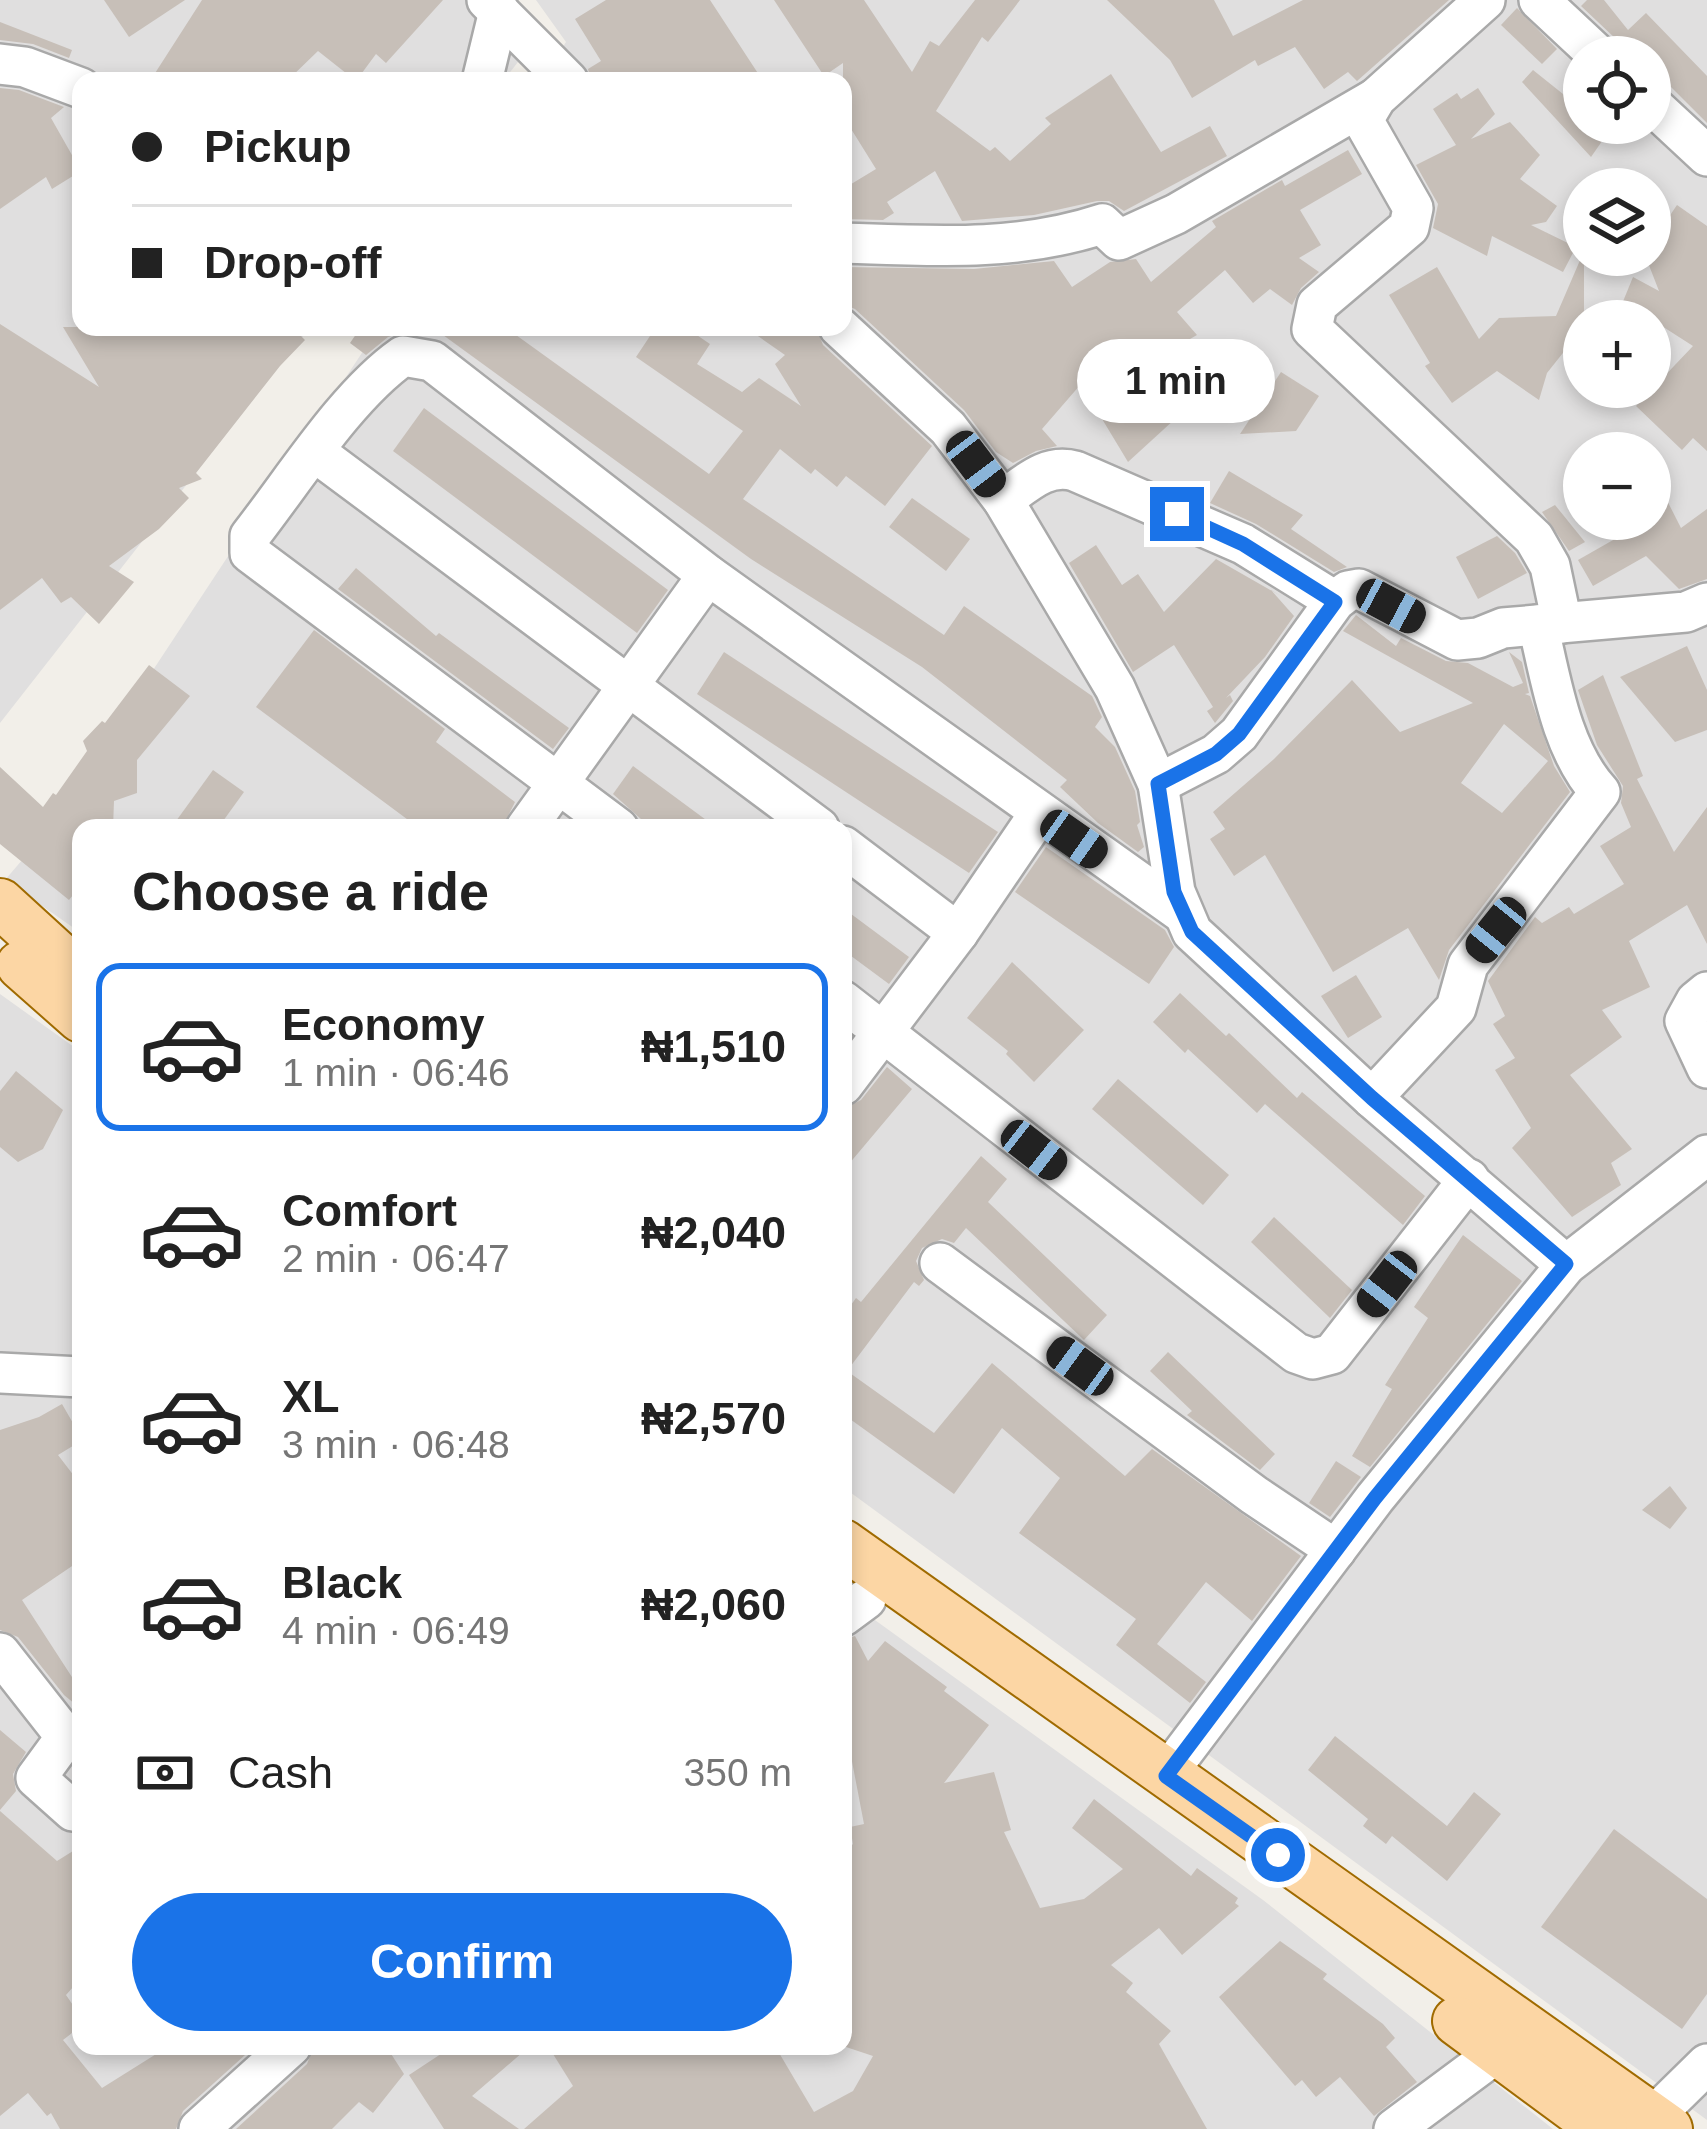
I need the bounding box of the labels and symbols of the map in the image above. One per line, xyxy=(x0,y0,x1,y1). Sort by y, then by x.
callout: 1 min xyxy=(1078,340,1276,424)
car xyxy=(940,424,1012,504)
route end xyxy=(1150,487,1204,541)
car xyxy=(1351,573,1431,639)
car xyxy=(1034,804,1114,874)
car xyxy=(1459,891,1533,969)
car xyxy=(995,1114,1073,1186)
car xyxy=(1351,1245,1423,1323)
car xyxy=(1040,1330,1120,1402)
route start xyxy=(1251,1828,1305,1882)

